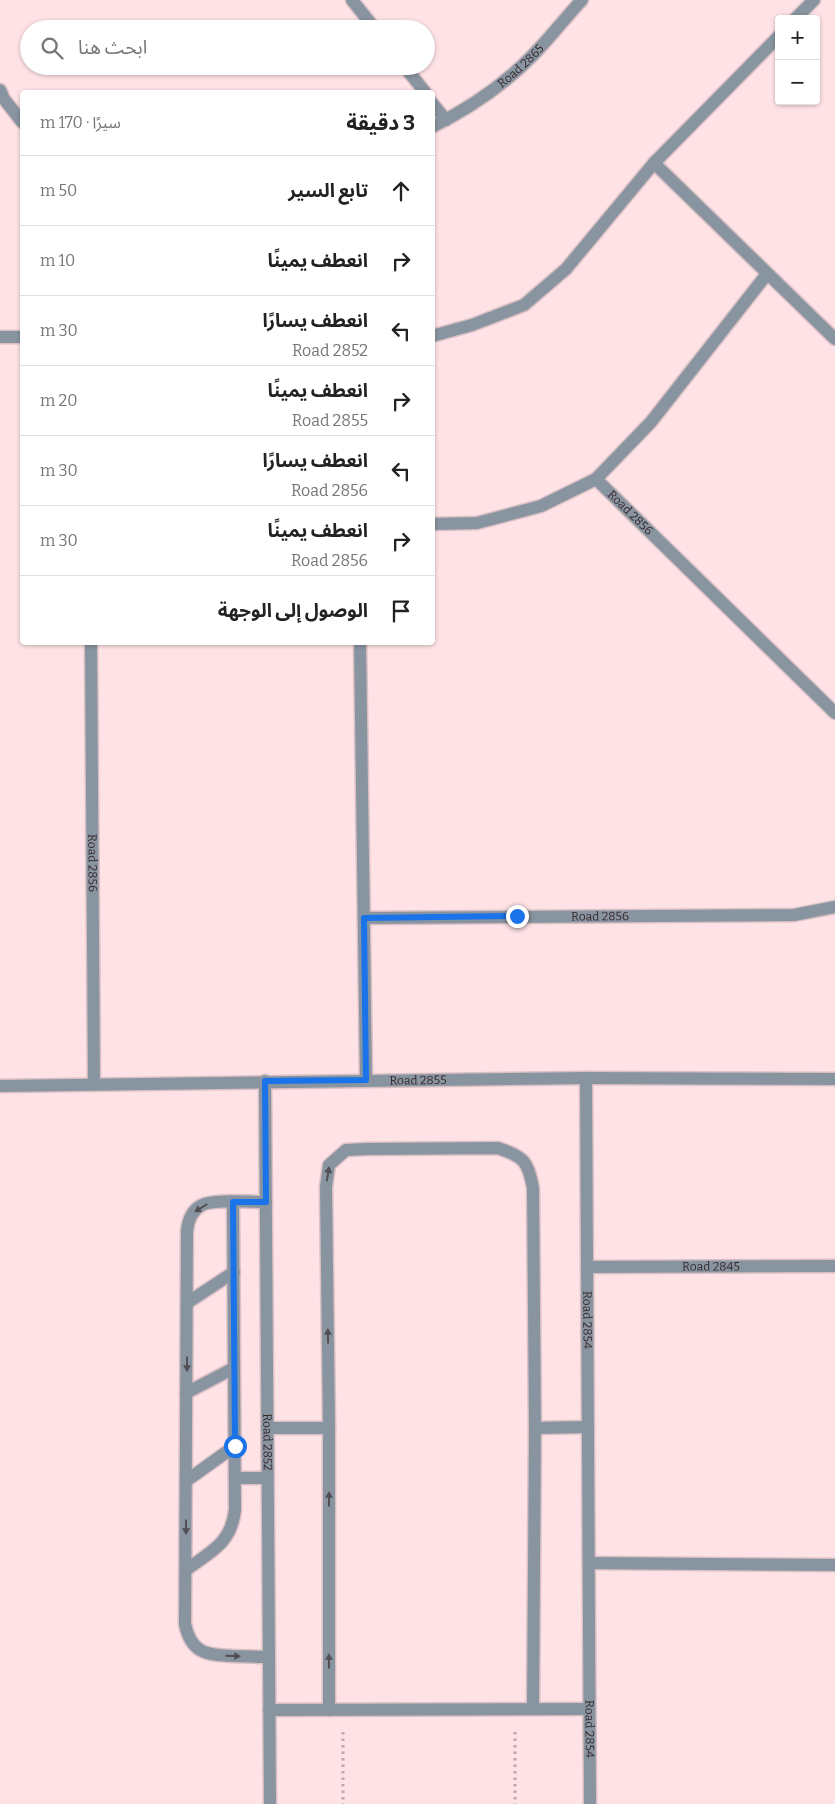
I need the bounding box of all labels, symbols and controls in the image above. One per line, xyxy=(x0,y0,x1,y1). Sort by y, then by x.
map controls xyxy=(775,15,820,105)
button: + xyxy=(775,15,820,60)
search box xyxy=(20,20,435,75)
icon: search xyxy=(38,34,66,62)
text: ابحث هنا xyxy=(78,36,147,59)
street label: Road 2865 xyxy=(495,41,547,91)
button: − xyxy=(775,60,820,105)
text: 3 دقيقة xyxy=(346,110,415,136)
text: سيرًا · 170 m xyxy=(40,113,121,132)
icon: ahead xyxy=(387,177,415,205)
text: تابع السير xyxy=(288,179,368,202)
text: 50 m xyxy=(40,181,77,200)
icon: right xyxy=(387,247,415,275)
text: انعطف يمينًا xyxy=(267,249,368,272)
text: 10 m xyxy=(40,251,75,270)
text: انعطف يسارًا xyxy=(263,309,368,332)
icon: left xyxy=(387,317,415,345)
text: 30 m xyxy=(40,321,78,340)
text: Road 2852 xyxy=(292,341,368,360)
text: انعطف يمينًا xyxy=(267,379,368,402)
icon: right xyxy=(387,387,415,415)
text: 20 m xyxy=(40,391,77,410)
text: Road 2855 xyxy=(292,411,368,430)
text: انعطف يسارًا xyxy=(263,449,368,472)
icon: left xyxy=(387,457,415,485)
text: 30 m xyxy=(40,461,78,480)
text: Road 2856 xyxy=(291,481,368,500)
street label: Road 2856 xyxy=(605,487,656,538)
text: انعطف يمينًا xyxy=(267,519,368,542)
icon: right xyxy=(387,527,415,555)
text: 30 m xyxy=(40,531,78,550)
text: Road 2856 xyxy=(291,551,368,570)
icon: arrive xyxy=(387,597,415,625)
text: الوصول إلى الوجهة xyxy=(218,599,368,622)
street label: Road 2856 xyxy=(85,834,100,892)
route end xyxy=(506,905,529,928)
street label: Road 2856 xyxy=(571,909,629,924)
street label: Road 2855 xyxy=(389,1073,447,1088)
one-way arrow xyxy=(324,1166,332,1182)
one-way arrow xyxy=(194,1203,208,1212)
street label: Road 2845 xyxy=(682,1259,740,1274)
street label: Road 2854 xyxy=(580,1291,594,1349)
one-way arrow xyxy=(324,1328,332,1344)
one-way arrow xyxy=(183,1357,191,1373)
street label: Road 2852 xyxy=(260,1413,275,1471)
route start xyxy=(224,1435,247,1458)
one-way arrow xyxy=(325,1491,333,1507)
one-way arrow xyxy=(182,1519,190,1535)
one-way arrow xyxy=(225,1652,241,1660)
one-way arrow xyxy=(325,1653,333,1669)
street label: Road 2854 xyxy=(582,1700,597,1758)

